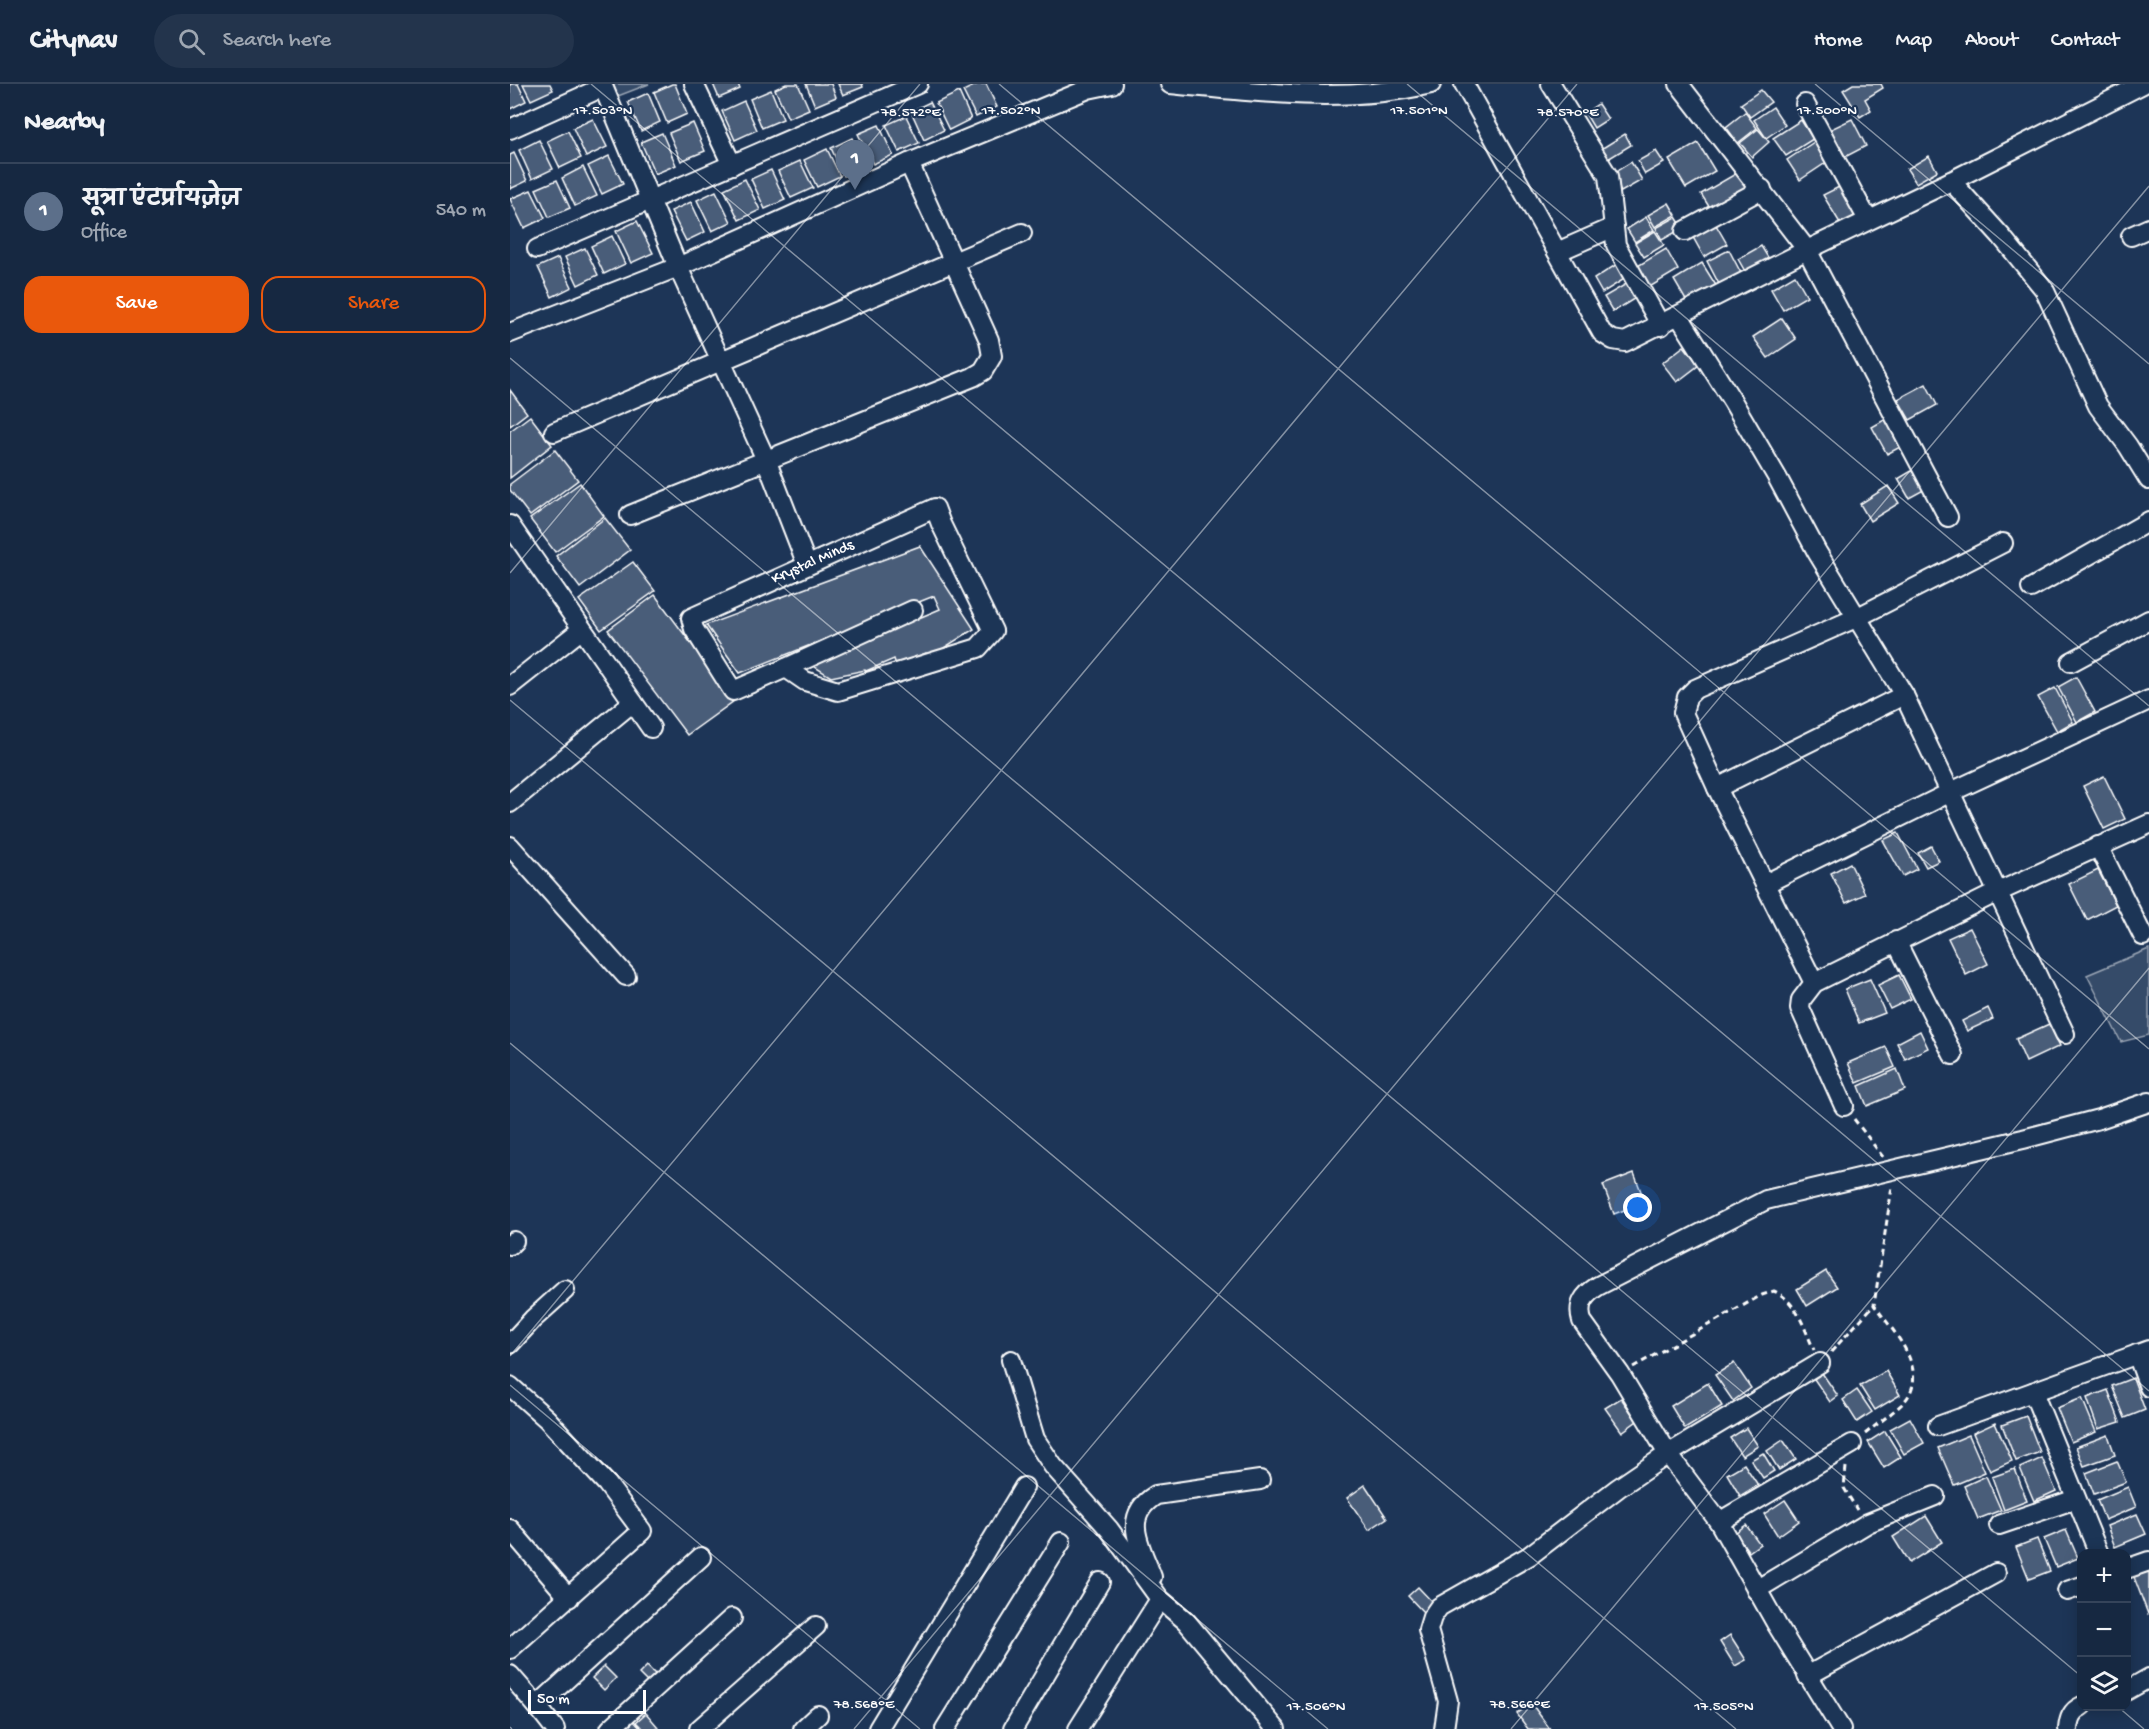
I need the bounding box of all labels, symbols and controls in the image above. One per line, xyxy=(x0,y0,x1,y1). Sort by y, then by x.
search box xyxy=(154,14,574,68)
text: Citynav xyxy=(30,25,118,58)
icon: search xyxy=(175,25,208,58)
text: Search here xyxy=(223,28,331,54)
text: Home xyxy=(1814,29,1862,54)
text: Map xyxy=(1895,29,1932,54)
text: About xyxy=(1965,29,2018,54)
text: Contact xyxy=(2051,29,2119,54)
text: 17.503°N xyxy=(572,102,633,120)
text: 17.502°N xyxy=(981,102,1041,120)
text: 17.501°N xyxy=(1389,102,1448,120)
text: 17.500°N xyxy=(1796,102,1857,120)
text: 78.572°E xyxy=(880,104,942,122)
text: 78.570°E xyxy=(1536,104,1599,122)
text: Nearby xyxy=(24,108,105,139)
pin: 1 xyxy=(836,141,874,190)
text: सूत्रा एंटर्प्रायज़ेज़ xyxy=(81,188,241,214)
text: 1 xyxy=(39,200,48,223)
text: 540 m xyxy=(436,200,486,223)
text: Office xyxy=(81,222,127,245)
button: Save xyxy=(24,276,249,333)
button: Share xyxy=(261,276,486,333)
street label: Krystal Minds xyxy=(769,536,858,590)
your location xyxy=(1623,1193,1652,1222)
map controls xyxy=(2077,1549,2131,1711)
button: + xyxy=(2077,1549,2131,1603)
button: − xyxy=(2077,1603,2131,1657)
button: layers xyxy=(2077,1657,2131,1711)
scale bar xyxy=(528,1687,646,1714)
text: 50 m xyxy=(537,1691,570,1710)
text: 78.568°E xyxy=(833,1696,895,1714)
text: 78.566°E xyxy=(1489,1696,1551,1714)
text: 17.506°N xyxy=(1285,1698,1346,1716)
text: 17.505°N xyxy=(1693,1698,1754,1716)

